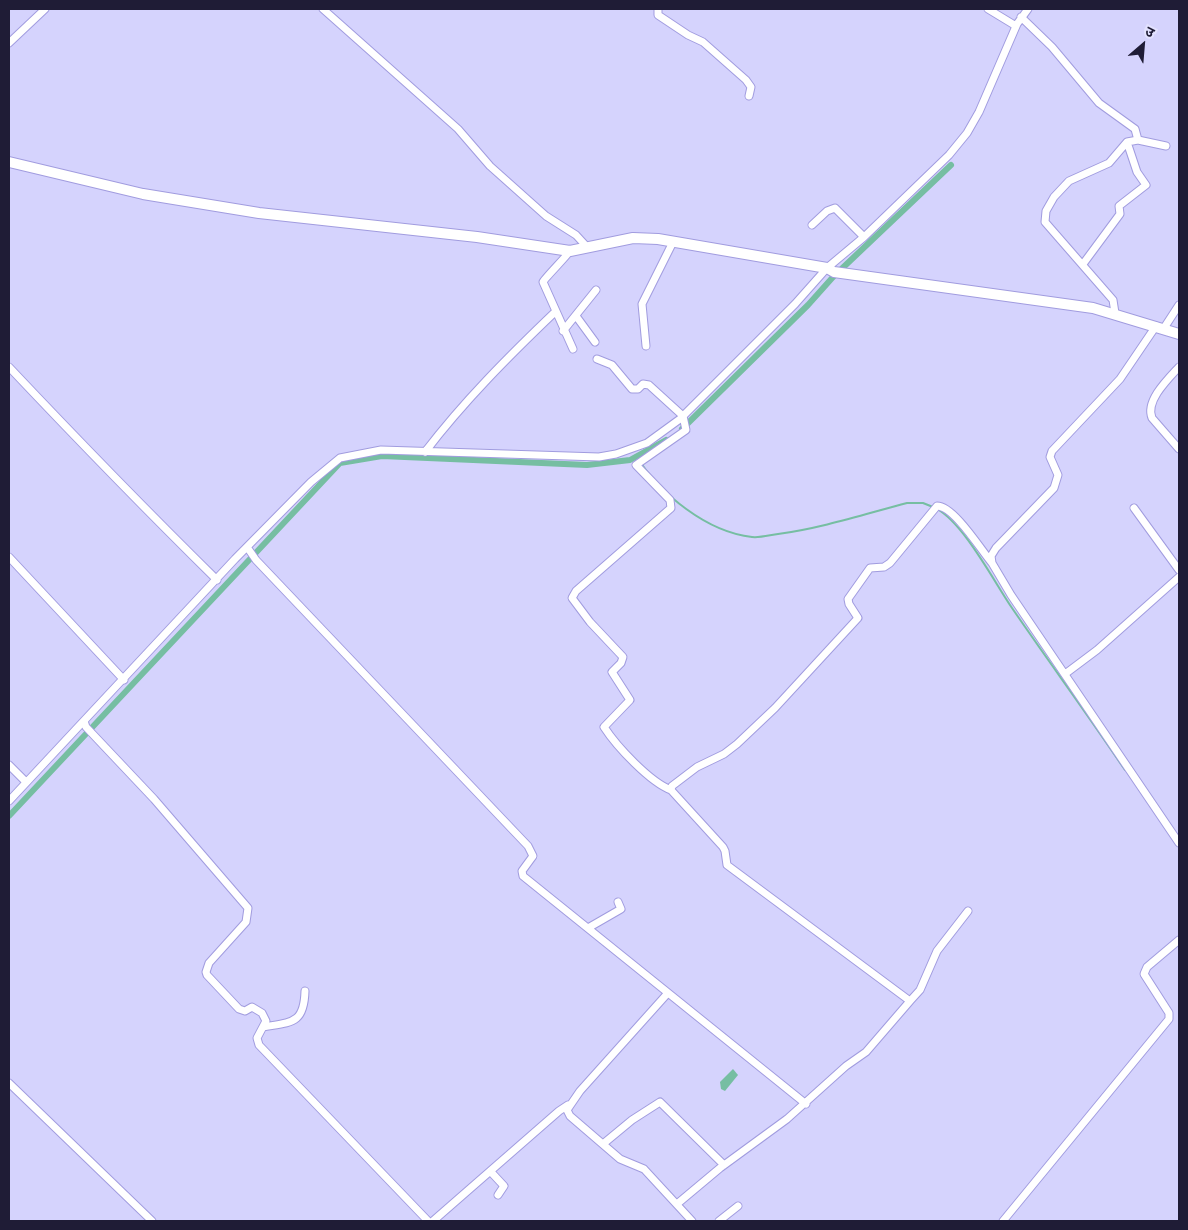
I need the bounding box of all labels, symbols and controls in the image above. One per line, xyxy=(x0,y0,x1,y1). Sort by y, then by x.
north arrow xyxy=(1118,20,1168,70)
text: उ xyxy=(1143,23,1157,41)

